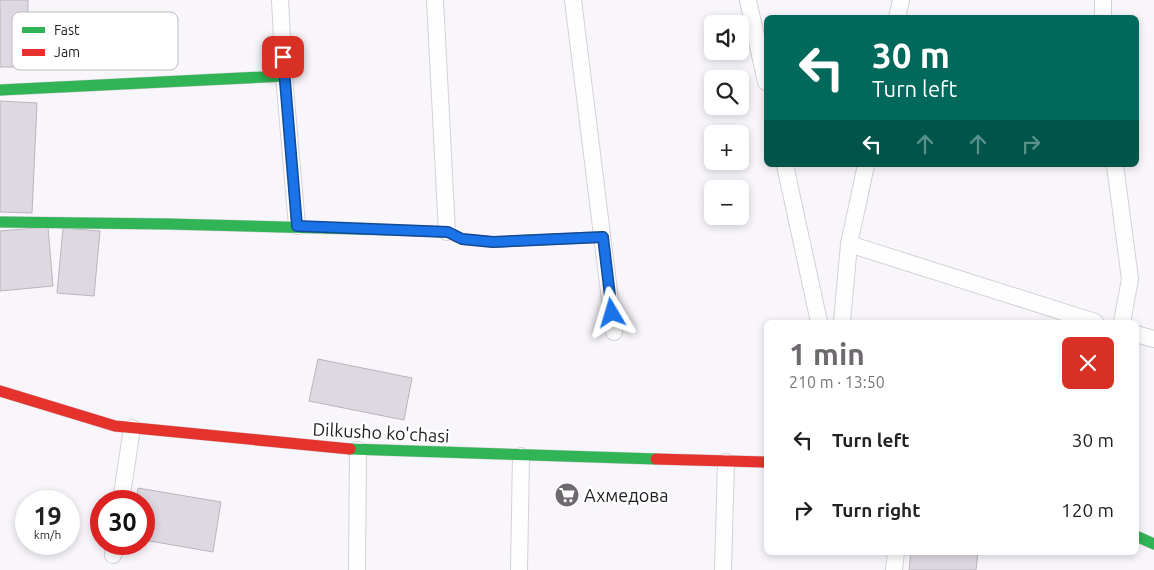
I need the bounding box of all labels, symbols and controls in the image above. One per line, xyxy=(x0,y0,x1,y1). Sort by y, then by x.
legend xyxy=(12,12,178,70)
map controls xyxy=(704,15,749,225)
button: sound xyxy=(704,15,749,60)
text: Fast xyxy=(54,22,80,38)
icon: left xyxy=(789,35,854,100)
text: 30 m xyxy=(872,35,950,75)
pin xyxy=(262,36,304,78)
icon: arrive xyxy=(269,43,297,71)
text: Jam xyxy=(54,44,80,60)
button: search xyxy=(704,70,749,115)
text: Turn left xyxy=(872,76,957,101)
button: + xyxy=(704,125,749,170)
icon: left xyxy=(858,130,886,158)
icon: ahead xyxy=(911,130,939,158)
icon: ahead xyxy=(964,130,992,158)
icon: right xyxy=(1017,130,1045,158)
button: − xyxy=(704,180,749,225)
position arrow xyxy=(585,286,637,338)
text: 1 min xyxy=(789,337,865,371)
button: close xyxy=(1062,337,1114,389)
text: 210 m · 13:50 xyxy=(789,373,885,391)
street label: Dilkusho ko'chasi xyxy=(312,418,450,446)
icon: left xyxy=(789,426,817,454)
text: Turn left xyxy=(832,429,910,451)
text: 30 m xyxy=(1072,429,1114,451)
supermarket icon: Ахмедова xyxy=(554,482,580,508)
place label: Ахмедова xyxy=(584,485,669,505)
speed limit sign: 30 xyxy=(90,490,155,555)
icon: right xyxy=(789,496,817,524)
text: Turn right xyxy=(832,499,920,521)
text: 120 m xyxy=(1061,499,1114,521)
text: 19 xyxy=(33,502,62,530)
text: km/h xyxy=(34,528,61,541)

